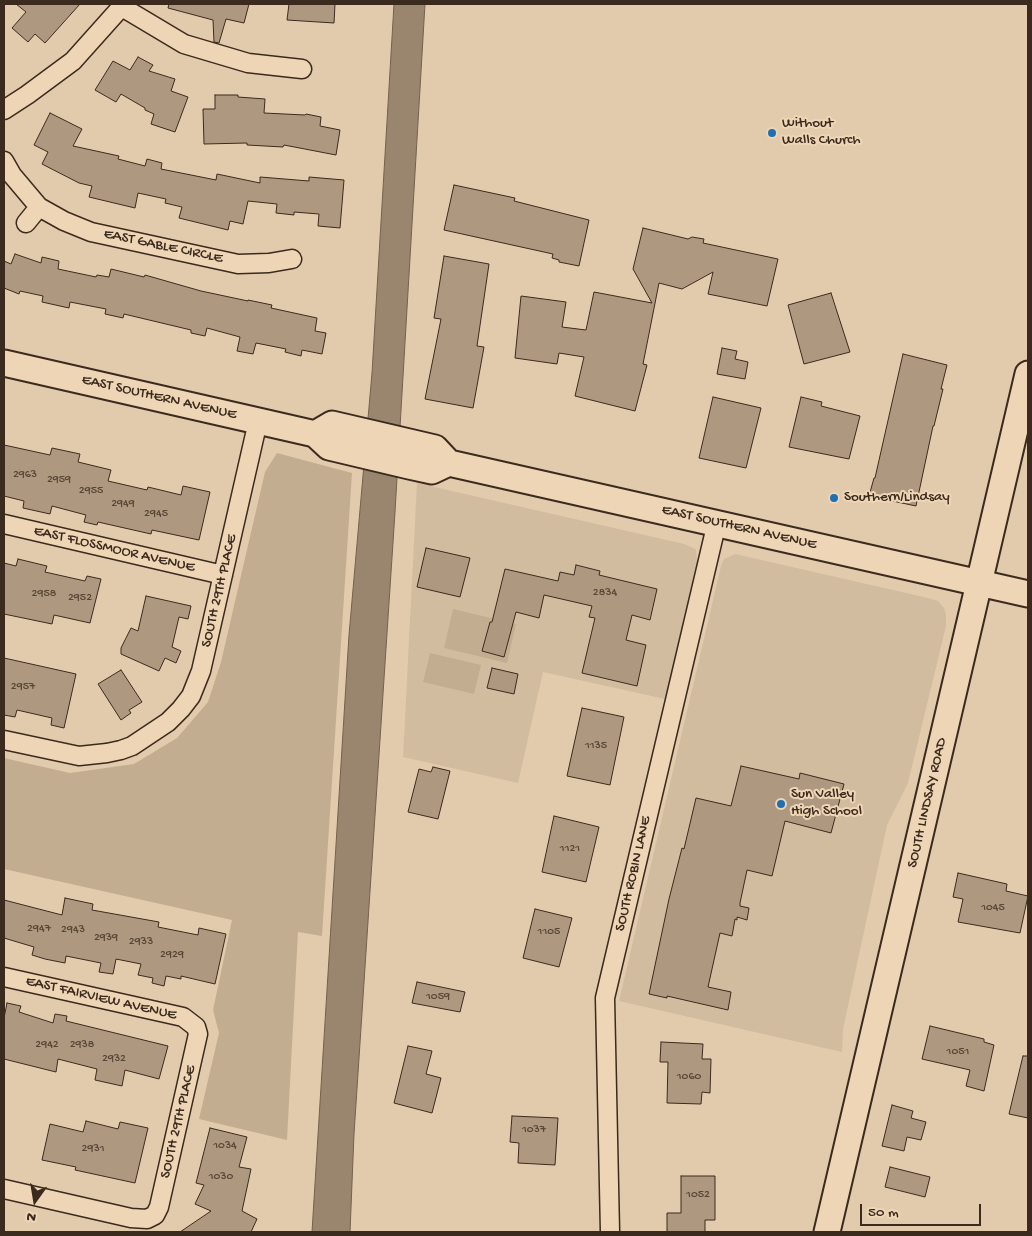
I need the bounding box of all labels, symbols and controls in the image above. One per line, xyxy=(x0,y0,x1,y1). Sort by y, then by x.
place label: Without Walls Church xyxy=(782,115,860,150)
marker: Without Walls Church xyxy=(766,127,778,139)
street label: EAST GABLE CIRCLE xyxy=(102,226,224,268)
street label: EAST SOUTHERN AVENUE xyxy=(80,371,238,425)
house number: 2963 xyxy=(13,468,37,482)
house number: 2959 xyxy=(47,473,71,487)
house number: 2955 xyxy=(79,484,103,498)
place label: Southern/Lindsay xyxy=(844,489,950,507)
marker: Southern/Lindsay xyxy=(828,492,840,504)
house number: 2949 xyxy=(111,497,135,511)
street label: EAST SOUTHERN AVENUE xyxy=(660,501,818,555)
house number: 2945 xyxy=(144,507,168,521)
street label: EAST FLOSSMOOR AVENUE xyxy=(32,523,196,577)
street label: SOUTH 29TH PLACE xyxy=(198,533,242,649)
house number: 2834 xyxy=(593,586,617,600)
house number: 2958 xyxy=(32,587,56,601)
house number: 2952 xyxy=(68,591,92,605)
house number: 2957 xyxy=(11,680,35,694)
street label: SOUTH LINDSAY ROAD xyxy=(904,736,952,870)
house number: 1135 xyxy=(585,739,607,753)
place label: Sun Valley High School xyxy=(791,786,862,821)
marker: Sun Valley High School xyxy=(775,798,787,810)
street label: SOUTH ROBIN LANE xyxy=(612,815,656,933)
house number: 1121 xyxy=(560,842,580,856)
house number: 1045 xyxy=(981,901,1005,915)
house number: 2947 xyxy=(27,922,51,936)
house number: 2943 xyxy=(61,923,85,937)
house number: 1105 xyxy=(538,925,560,939)
house number: 2939 xyxy=(94,931,118,945)
house number: 2933 xyxy=(129,935,153,949)
house number: 2929 xyxy=(160,948,184,962)
street label: EAST FAIRVIEW AVENUE xyxy=(24,973,178,1025)
house number: 1059 xyxy=(426,990,450,1004)
house number: 2942 xyxy=(35,1038,59,1052)
house number: 2938 xyxy=(70,1038,94,1052)
house number: 1051 xyxy=(947,1045,969,1059)
house number: 2932 xyxy=(102,1052,126,1066)
street label: SOUTH 29TH PLACE xyxy=(157,1064,201,1180)
house number: 1060 xyxy=(677,1070,701,1084)
house number: 1037 xyxy=(522,1123,546,1137)
house number: 1034 xyxy=(213,1139,237,1153)
house number: 2931 xyxy=(82,1142,104,1156)
house number: 1030 xyxy=(209,1170,233,1184)
north arrow xyxy=(10,1176,60,1226)
house number: 1052 xyxy=(686,1188,710,1202)
scale bar xyxy=(862,1194,983,1226)
text: 50 m xyxy=(868,1204,899,1222)
text: N xyxy=(25,1207,38,1225)

